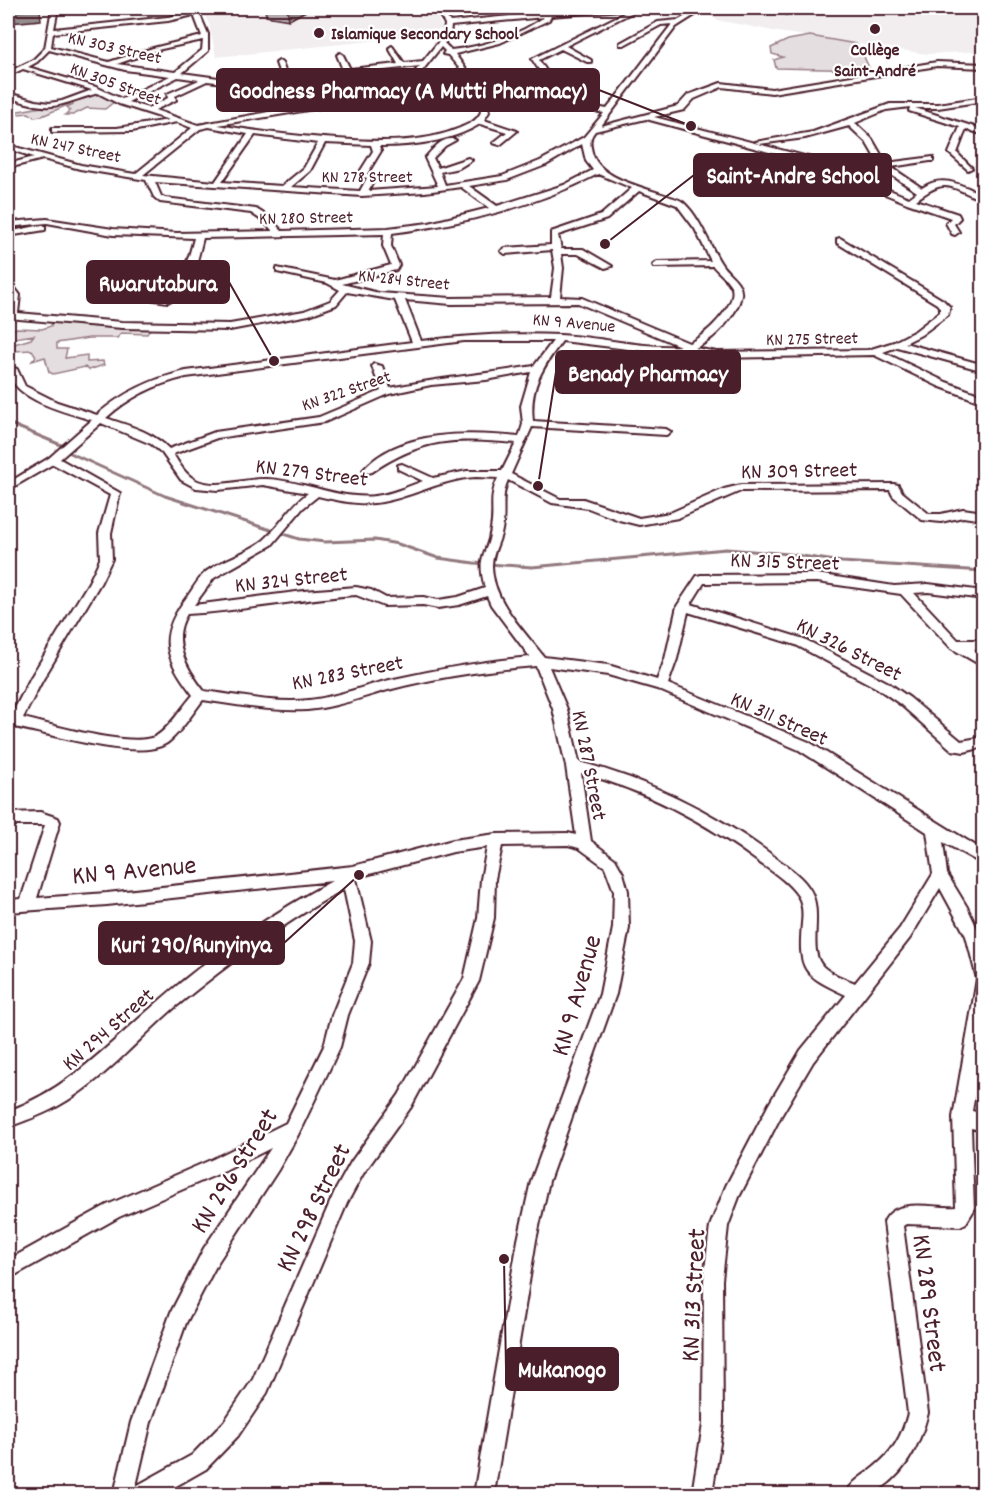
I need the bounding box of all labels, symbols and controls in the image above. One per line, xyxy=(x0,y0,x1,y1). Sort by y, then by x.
marker: Collège Saint-André xyxy=(868,22,882,36)
place label: Islamique Secondary School xyxy=(331,23,519,48)
marker: Islamique Secondary School xyxy=(312,26,326,40)
street label: KN 303 Street xyxy=(65,27,164,72)
place label: Collège Saint-André xyxy=(834,39,916,85)
street label: KN 305 Street xyxy=(66,57,165,114)
callout: Goodness Pharmacy (A Mutti Pharmacy) xyxy=(217,69,599,111)
text: Goodness Pharmacy (A Mutti Pharmacy) xyxy=(229,76,587,110)
street label: KN 247 Street xyxy=(28,128,123,171)
callout: Saint-Andre School xyxy=(694,154,891,196)
text: Saint-Andre School xyxy=(706,161,880,195)
street label: KN 278 Street xyxy=(321,166,413,191)
street label: KN 280 Street xyxy=(259,206,354,233)
callout: Rwarutabura xyxy=(87,261,229,303)
street label: KN 284 Street xyxy=(357,264,451,299)
text: Rwarutabura xyxy=(99,269,218,303)
street label: KN 9 Avenue xyxy=(531,308,616,341)
street label: KN 275 Street xyxy=(766,327,859,354)
callout: Benady Pharmacy xyxy=(556,351,740,393)
text: Benady Pharmacy xyxy=(568,359,729,393)
street label: KN 322 Street xyxy=(299,365,395,419)
street label: KN 279 Street xyxy=(254,452,369,497)
street label: KN 309 Street xyxy=(741,456,858,489)
street label: KN 315 Street xyxy=(730,546,840,581)
street label: KN 324 Street xyxy=(234,560,349,603)
street label: KN 326 Street xyxy=(790,611,907,691)
street label: KN 283 Street xyxy=(289,648,406,700)
street label: KN 311 Street xyxy=(725,685,832,756)
street label: KN 287 Street xyxy=(562,708,613,823)
street label: KN 9 Avenue xyxy=(71,848,198,897)
callout: Kuri 290/Runyinya xyxy=(99,922,284,964)
text: Kuri 290/Runyinya xyxy=(111,930,272,964)
street label: KN 9 Avenue xyxy=(542,931,614,1061)
street label: KN 294 Street xyxy=(56,982,162,1080)
street label: KN 296 Street xyxy=(182,1102,290,1242)
street label: KN 298 Street xyxy=(267,1138,363,1279)
street label: KN 313 Street xyxy=(673,1227,718,1363)
street label: KN 289 Street xyxy=(900,1232,955,1375)
callout: Mukanogo xyxy=(506,1348,618,1390)
text: Mukanogo xyxy=(518,1355,607,1389)

